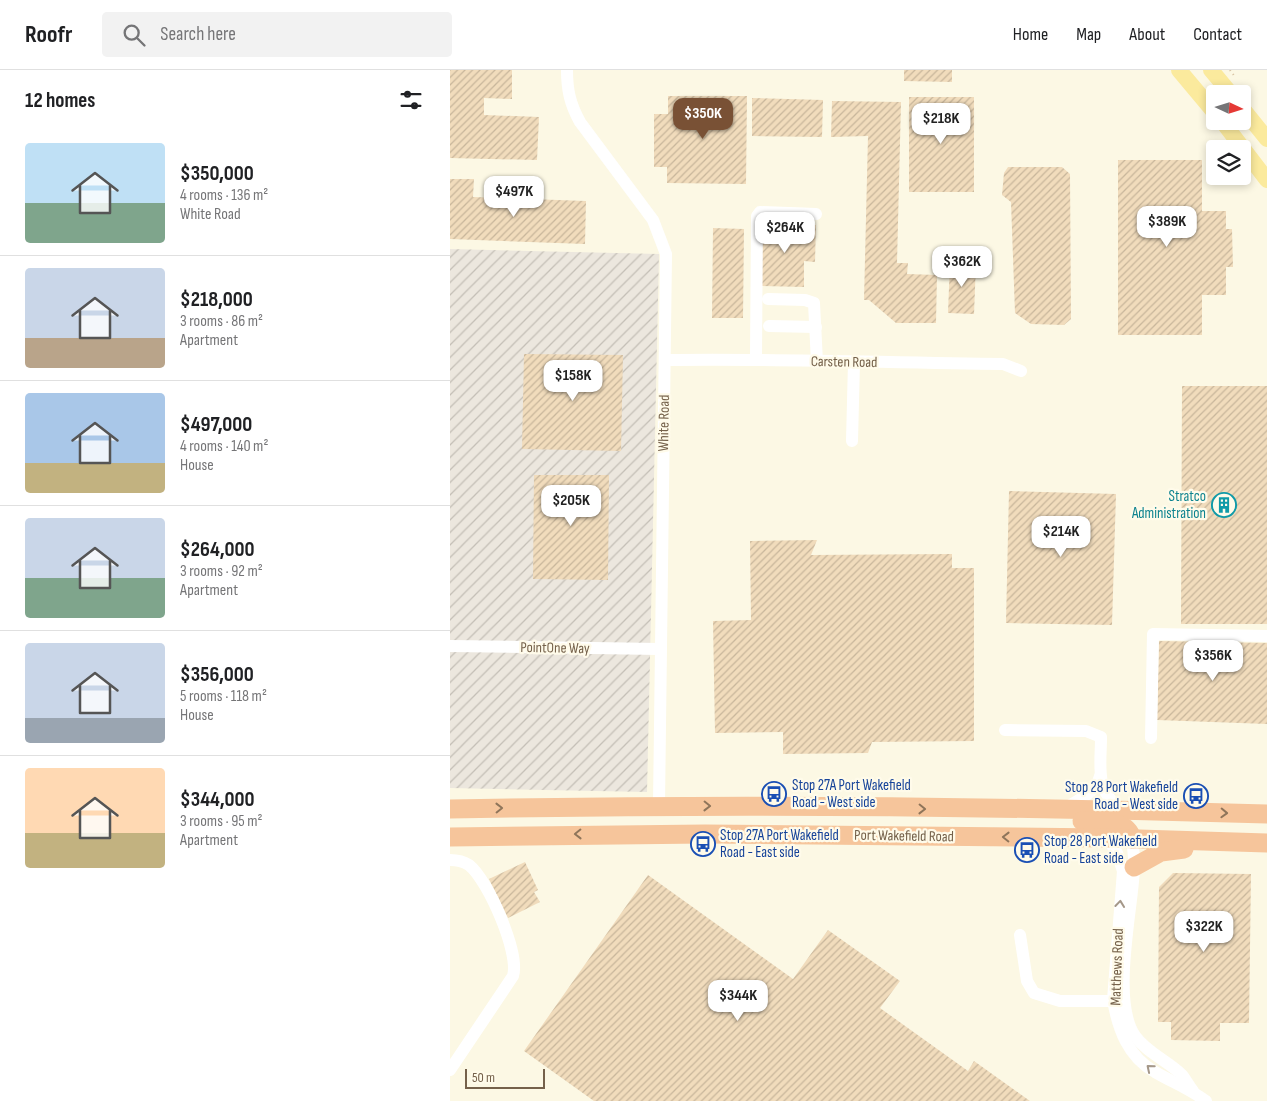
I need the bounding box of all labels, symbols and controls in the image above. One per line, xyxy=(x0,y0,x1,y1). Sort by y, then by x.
search box xyxy=(102,12,452,57)
text: Roofr xyxy=(25,20,72,49)
icon: search xyxy=(120,21,148,49)
text: Search here xyxy=(160,23,236,46)
text: Home xyxy=(1013,24,1048,45)
text: Map xyxy=(1076,24,1101,45)
text: About xyxy=(1129,24,1165,45)
text: Contact xyxy=(1193,24,1242,45)
north arrow xyxy=(1206,85,1251,130)
map controls xyxy=(1206,85,1251,185)
icon: filters xyxy=(397,86,425,114)
text: 12 homes xyxy=(25,88,95,113)
pin: $350K xyxy=(668,98,738,140)
pin: $218K xyxy=(906,102,976,145)
text: $350K xyxy=(684,104,722,123)
text: $218K xyxy=(923,109,959,128)
button: layers xyxy=(1206,140,1251,185)
text: $350,000 xyxy=(180,161,254,186)
icon: home xyxy=(65,163,125,223)
pin: $497K xyxy=(479,176,549,218)
text: $497K xyxy=(495,182,533,201)
text: 4 rooms · 136 m² xyxy=(180,186,268,205)
text: White Road xyxy=(180,205,241,224)
pin: $389K xyxy=(1132,206,1202,248)
pin: $264K xyxy=(750,212,820,254)
text: $389K xyxy=(1148,212,1186,231)
text: $264K xyxy=(766,218,804,237)
pin: $362K xyxy=(927,246,997,288)
text: $362K xyxy=(943,252,981,271)
text: $218,000 xyxy=(180,287,253,312)
icon: home xyxy=(65,288,125,348)
text: 3 rooms · 86 m² xyxy=(180,312,263,331)
text: Apartment xyxy=(180,331,238,350)
street label: Carsten Road xyxy=(811,352,877,372)
pin: $158K xyxy=(538,360,608,402)
text: $158K xyxy=(555,366,591,385)
street label: White Road xyxy=(654,394,674,452)
text: $497,000 xyxy=(180,412,252,437)
icon: home xyxy=(65,413,125,473)
text: 4 rooms · 140 m² xyxy=(180,437,268,456)
text: House xyxy=(180,456,214,475)
pin: $205K xyxy=(536,484,606,527)
place label: Stratco Administration xyxy=(1131,487,1206,523)
text: $205K xyxy=(552,491,590,510)
building icon: Stratco Administration xyxy=(1211,492,1237,518)
pin: $214K xyxy=(1026,516,1096,558)
text: $214K xyxy=(1043,522,1079,541)
text: $264,000 xyxy=(180,537,254,562)
icon: home xyxy=(65,538,125,598)
text: 3 rooms · 92 m² xyxy=(180,562,263,581)
text: Apartment xyxy=(180,581,238,600)
street label: PointOne Way xyxy=(520,638,590,658)
pin: $356K xyxy=(1178,640,1248,682)
text: $356K xyxy=(1194,646,1232,665)
text: $356,000 xyxy=(180,662,254,687)
icon: home xyxy=(65,663,125,723)
text: 5 rooms · 118 m² xyxy=(180,687,267,706)
text: House xyxy=(180,706,214,725)
place label: Stop 27A Port Wakefield Road - West side xyxy=(792,776,911,812)
place label: Stop 28 Port Wakefield Road - West side xyxy=(1065,778,1178,814)
bus stop icon: Stop 27A Port Wakefield Road - West side xyxy=(761,781,787,807)
bus stop icon: Stop 28 Port Wakefield Road - West side xyxy=(1183,783,1209,809)
text: $344,000 xyxy=(180,787,254,812)
icon: home xyxy=(65,788,125,848)
one-way arrow xyxy=(704,801,712,811)
one-way arrow xyxy=(495,803,503,813)
one-way arrow xyxy=(919,803,927,814)
one-way arrow xyxy=(1220,808,1228,818)
text: 3 rooms · 95 m² xyxy=(180,812,262,831)
place label: Stop 27A Port Wakefield Road - East side xyxy=(720,826,839,862)
street label: Port Wakefield Road xyxy=(854,826,954,846)
one-way arrow xyxy=(574,829,582,840)
text: Apartment xyxy=(180,831,238,850)
bus stop icon: Stop 27A Port Wakefield Road - East side xyxy=(690,831,716,857)
one-way arrow xyxy=(1002,832,1010,842)
place label: Stop 28 Port Wakefield Road - East side xyxy=(1044,832,1157,868)
bus stop icon: Stop 28 Port Wakefield Road - East side xyxy=(1014,837,1040,863)
one-way arrow xyxy=(1114,899,1125,907)
pin: $322K xyxy=(1169,910,1239,953)
text: $322K xyxy=(1185,917,1223,936)
street label: Matthews Road xyxy=(1106,928,1128,1006)
pin: $344K xyxy=(703,980,773,1022)
text: $344K xyxy=(719,986,757,1005)
one-way arrow xyxy=(1147,1064,1156,1073)
scale bar xyxy=(465,1066,545,1089)
text: 50 m xyxy=(472,1069,495,1086)

